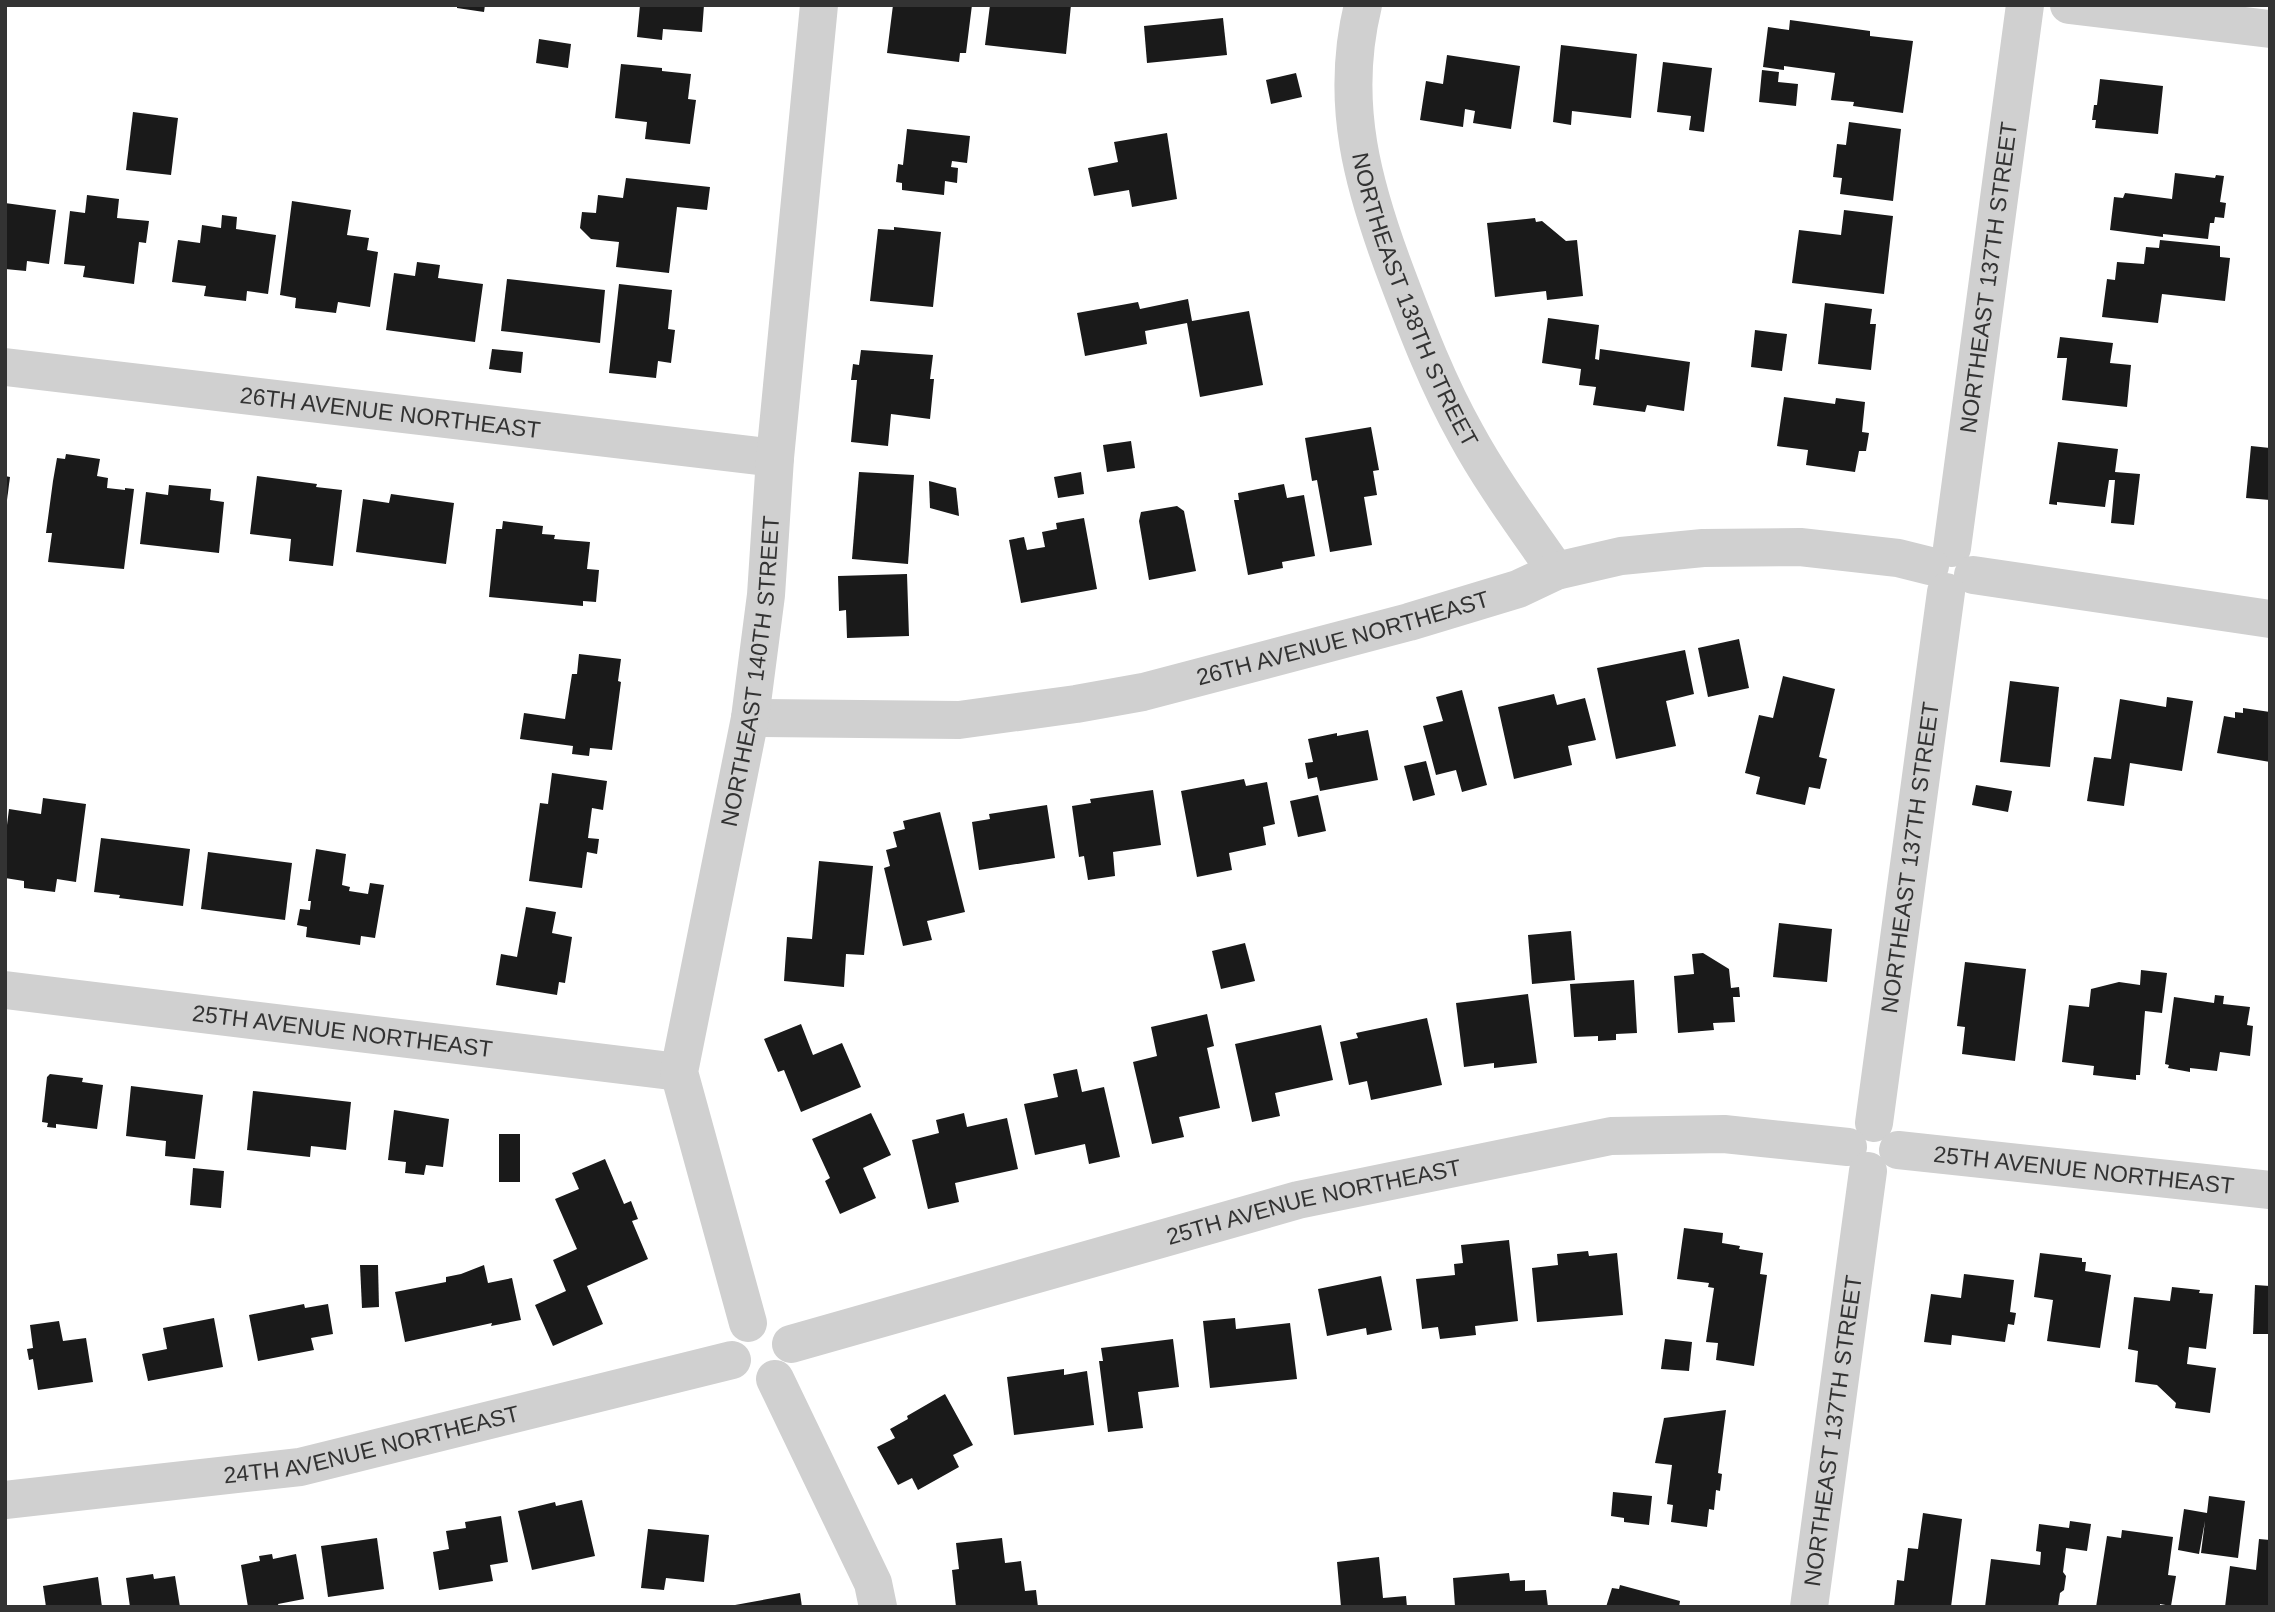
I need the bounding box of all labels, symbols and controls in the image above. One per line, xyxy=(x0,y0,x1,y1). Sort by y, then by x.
street label: NORTHEAST 137TH STREET xyxy=(1955,120,2022,435)
street label: NORTHEAST 138TH STREET xyxy=(1347,150,1483,451)
street label: 26TH AVENUE NORTHEAST xyxy=(239,382,542,443)
street label: NORTHEAST 140TH STREET xyxy=(716,515,784,829)
street label: 26TH AVENUE NORTHEAST xyxy=(1194,586,1492,690)
street label: NORTHEAST 137TH STREET xyxy=(1876,700,1944,1015)
street label: 25TH AVENUE NORTHEAST xyxy=(191,1000,494,1062)
street label: 25TH AVENUE NORTHEAST xyxy=(1932,1141,2236,1199)
street label: 25TH AVENUE NORTHEAST xyxy=(1163,1154,1463,1250)
street label: NORTHEAST 137TH STREET xyxy=(1799,1273,1867,1588)
street label: 24TH AVENUE NORTHEAST xyxy=(222,1400,522,1488)

